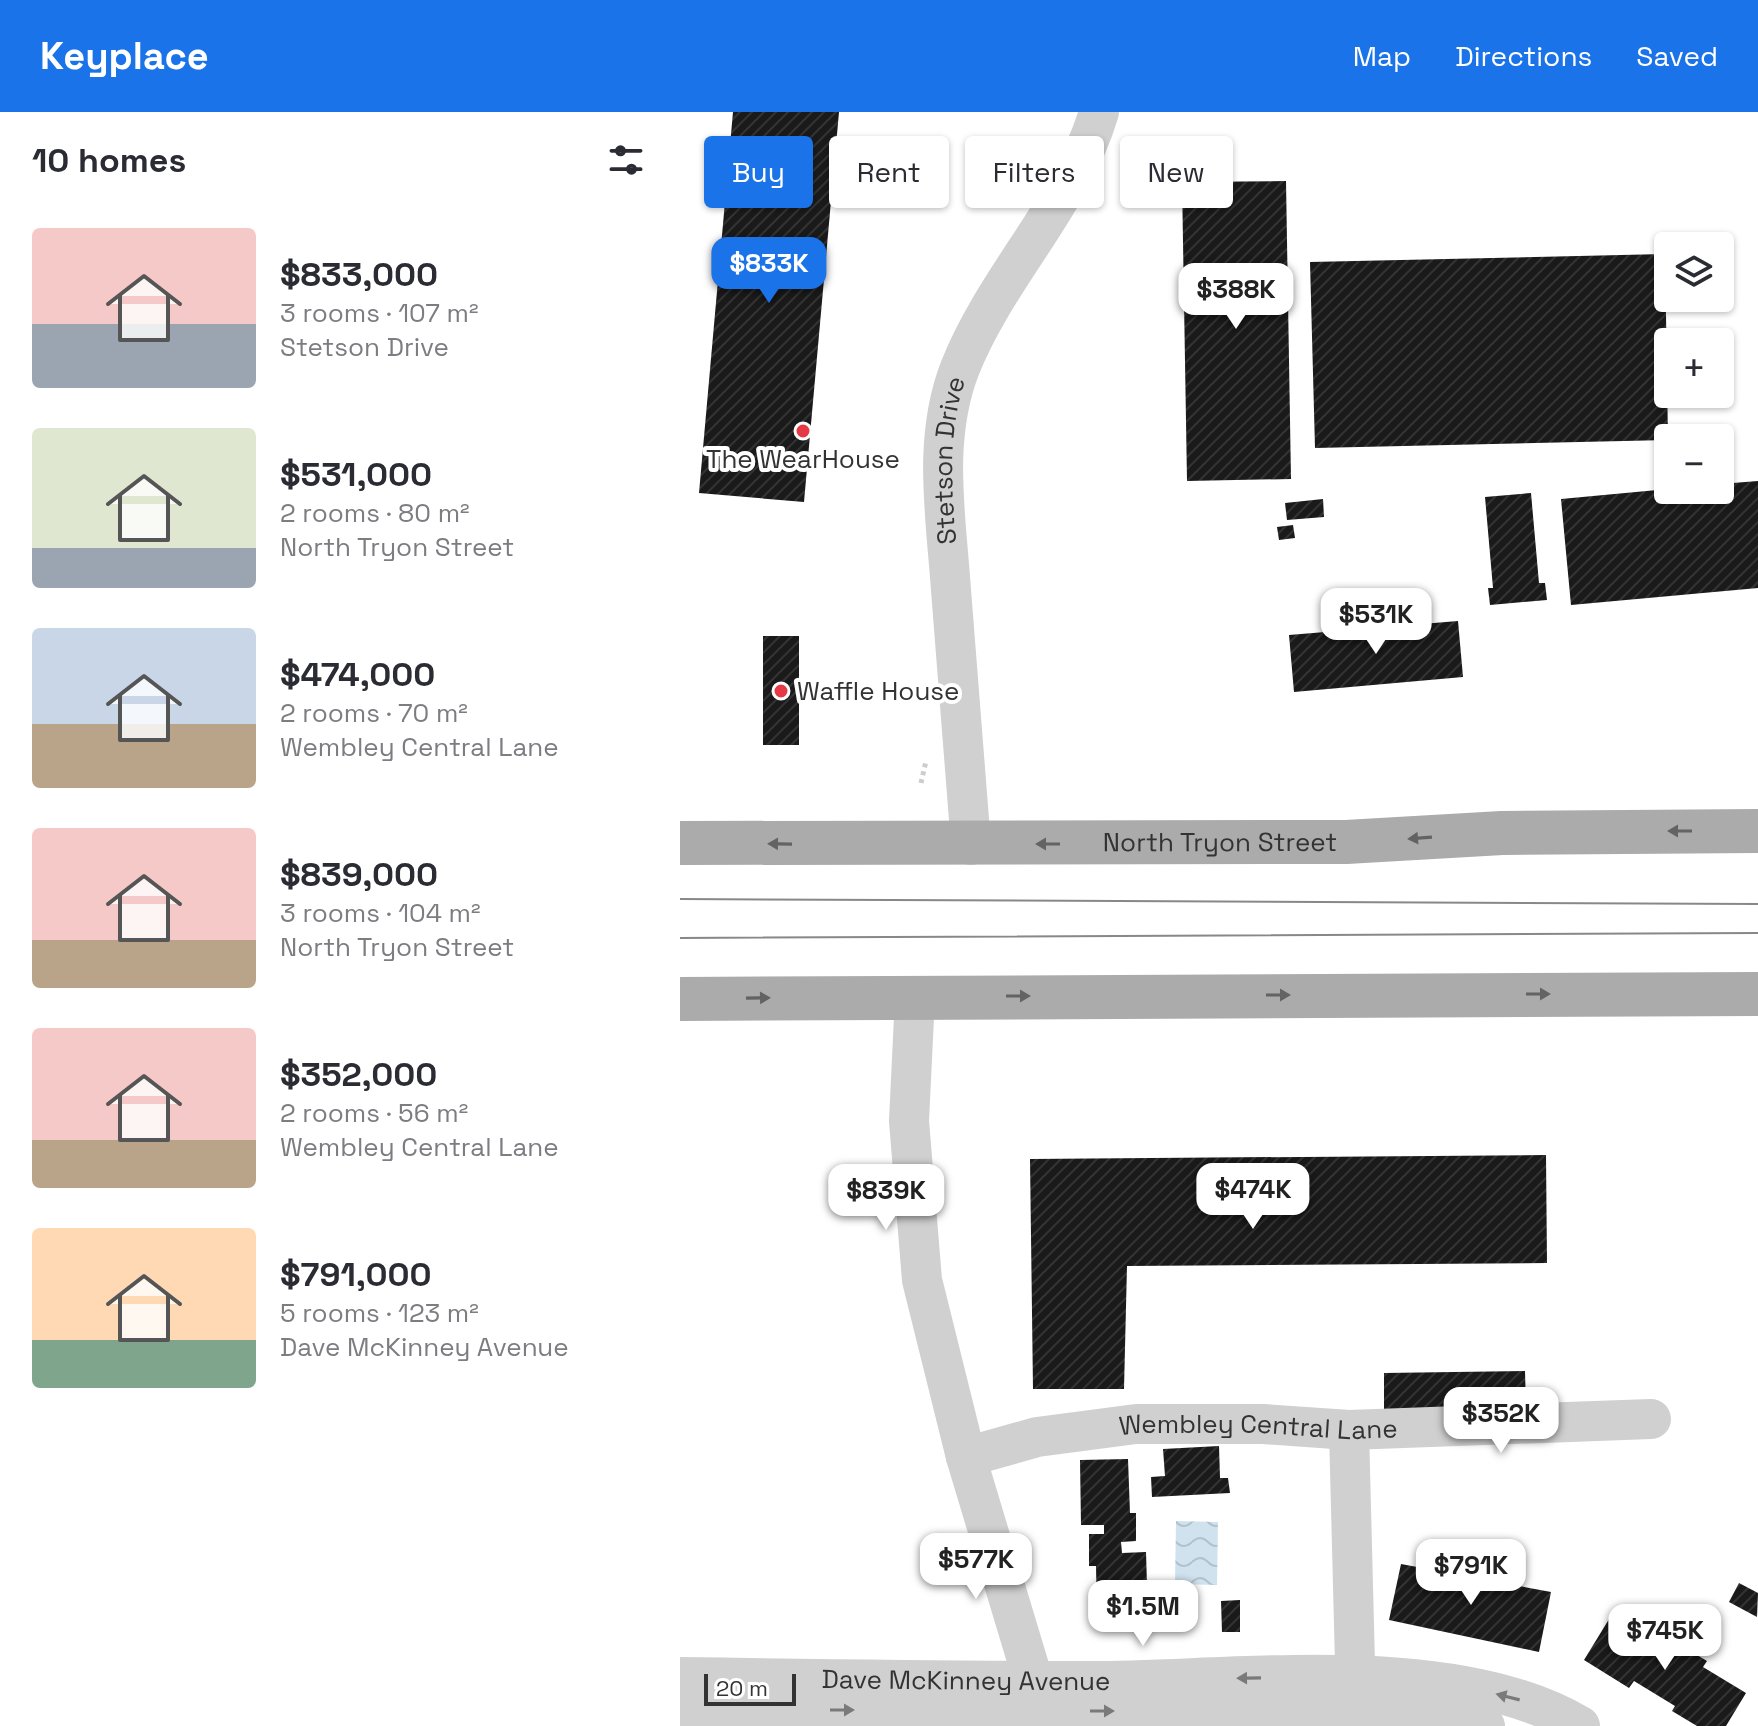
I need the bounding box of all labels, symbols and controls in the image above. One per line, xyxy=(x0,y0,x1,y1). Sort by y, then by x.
text: Keyplace xyxy=(40,32,209,80)
text: Map xyxy=(1353,38,1411,74)
text: Directions xyxy=(1455,38,1592,74)
text: Saved xyxy=(1636,38,1718,74)
chip: Buy xyxy=(704,136,813,208)
chip: Rent xyxy=(829,136,949,208)
chip: Filters xyxy=(965,136,1104,208)
chip: New xyxy=(1120,136,1233,208)
icon: filters xyxy=(604,138,648,182)
text: 10 homes xyxy=(32,139,186,182)
map controls xyxy=(1654,232,1734,504)
button: layers xyxy=(1654,232,1734,312)
pin: $833K xyxy=(713,237,825,305)
text: $833K xyxy=(729,246,809,280)
text: $833,000 xyxy=(280,253,438,296)
icon: home xyxy=(96,260,192,356)
pin: $388K xyxy=(1180,263,1292,331)
text: $388K xyxy=(1196,272,1276,306)
text: 3 rooms · 107 m² xyxy=(280,296,478,330)
button: + xyxy=(1654,328,1734,408)
text: Stetson Drive xyxy=(280,330,449,364)
street label: Stetson Drive xyxy=(926,372,973,546)
marker: The WearHouse xyxy=(794,422,812,440)
button: − xyxy=(1654,424,1734,504)
place label: The WearHouse xyxy=(706,442,900,476)
text: $531,000 xyxy=(280,453,432,496)
icon: home xyxy=(96,460,192,556)
text: 2 rooms · 80 m² xyxy=(280,496,470,530)
text: North Tryon Street xyxy=(280,530,514,564)
pin: $531K xyxy=(1320,588,1432,656)
text: $531K xyxy=(1339,597,1413,631)
text: $474,000 xyxy=(280,653,435,696)
icon: home xyxy=(96,660,192,756)
place label: Waffle House xyxy=(797,674,959,708)
marker: Waffle House xyxy=(772,682,790,700)
text: 2 rooms · 70 m² xyxy=(280,696,468,730)
text: Wembley Central Lane xyxy=(280,730,559,764)
street label: North Tryon Street xyxy=(1103,825,1337,859)
one-way arrow xyxy=(1667,825,1692,837)
one-way arrow xyxy=(1407,832,1432,845)
one-way arrow xyxy=(767,838,792,850)
one-way arrow xyxy=(1035,838,1060,850)
text: $839,000 xyxy=(280,853,438,896)
icon: home xyxy=(96,860,192,956)
text: 3 rooms · 104 m² xyxy=(280,896,481,930)
text: North Tryon Street xyxy=(280,930,514,964)
one-way arrow xyxy=(1526,988,1551,1000)
one-way arrow xyxy=(1266,989,1291,1001)
one-way arrow xyxy=(1006,990,1031,1002)
one-way arrow xyxy=(746,992,771,1004)
text: $352,000 xyxy=(280,1053,437,1096)
icon: home xyxy=(96,1060,192,1156)
text: 2 rooms · 56 m² xyxy=(280,1096,468,1130)
text: Wembley Central Lane xyxy=(280,1130,559,1164)
pin: $474K xyxy=(1197,1163,1309,1231)
pin: $839K xyxy=(830,1164,942,1232)
text: $474K xyxy=(1214,1172,1292,1206)
text: $839K xyxy=(846,1173,926,1207)
text: $791,000 xyxy=(280,1253,432,1296)
icon: home xyxy=(96,1260,192,1356)
text: 5 rooms · 123 m² xyxy=(280,1296,479,1330)
text: Dave McKinney Avenue xyxy=(280,1330,569,1364)
pin: $352K xyxy=(1445,1387,1557,1455)
text: $352K xyxy=(1462,1396,1540,1430)
street label: Wembley Central Lane xyxy=(1117,1406,1398,1447)
pin: $577K xyxy=(920,1533,1032,1601)
pin: $791K xyxy=(1415,1539,1527,1607)
text: $577K xyxy=(938,1542,1014,1576)
text: $791K xyxy=(1434,1548,1508,1582)
pin: $1.5M xyxy=(1087,1580,1199,1648)
text: $1.5M xyxy=(1106,1589,1180,1623)
pin: $745K xyxy=(1609,1604,1721,1672)
text: $745K xyxy=(1626,1613,1704,1647)
street label: Dave McKinney Avenue xyxy=(821,1662,1110,1698)
scale bar xyxy=(704,1670,796,1706)
one-way arrow xyxy=(1236,1672,1261,1684)
text: 20 m xyxy=(716,1674,768,1702)
one-way arrow xyxy=(1495,1691,1520,1703)
one-way arrow xyxy=(830,1704,855,1716)
one-way arrow xyxy=(1090,1705,1115,1717)

